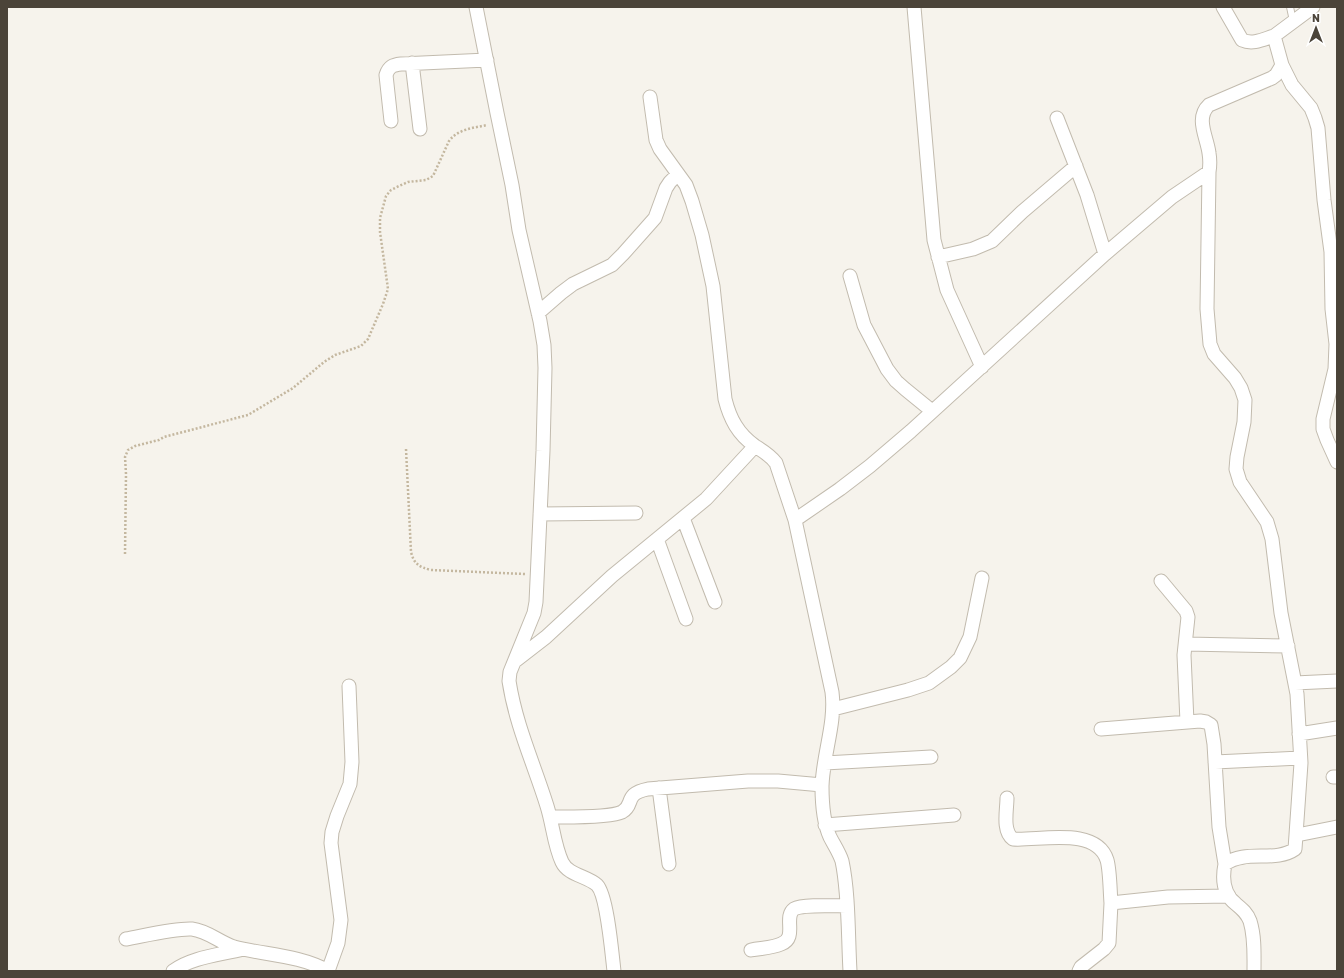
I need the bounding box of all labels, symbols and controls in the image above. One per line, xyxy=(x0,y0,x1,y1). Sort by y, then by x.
north arrow xyxy=(1296,8,1336,48)
text: N xyxy=(1312,12,1320,25)

